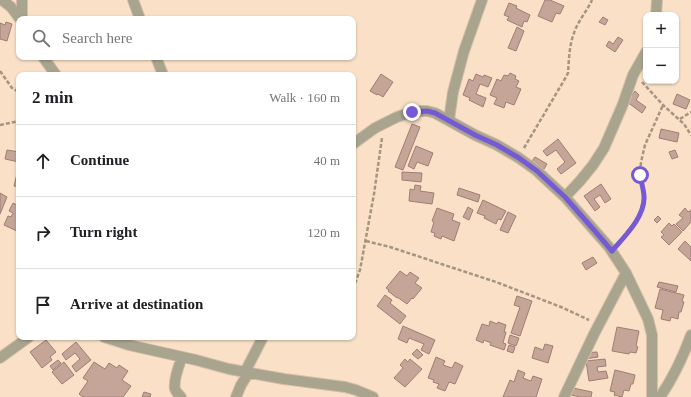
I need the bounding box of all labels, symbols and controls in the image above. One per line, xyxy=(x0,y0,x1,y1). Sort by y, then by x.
map controls xyxy=(643,12,679,84)
button: + xyxy=(643,12,679,48)
search box xyxy=(16,16,356,60)
icon: search xyxy=(30,27,52,49)
text: Search here xyxy=(62,30,132,46)
button: − xyxy=(643,48,679,84)
text: 2 min xyxy=(32,88,73,107)
text: Walk · 160 m xyxy=(269,90,340,105)
route end xyxy=(403,103,421,121)
icon: ahead xyxy=(32,150,54,172)
text: Continue xyxy=(70,152,129,168)
text: 40 m xyxy=(314,153,340,168)
route start xyxy=(631,166,649,184)
icon: right xyxy=(32,222,54,244)
text: Turn right xyxy=(70,224,137,240)
text: 120 m xyxy=(307,225,340,240)
icon: arrive xyxy=(32,294,54,316)
text: Arrive at destination xyxy=(70,296,203,312)

